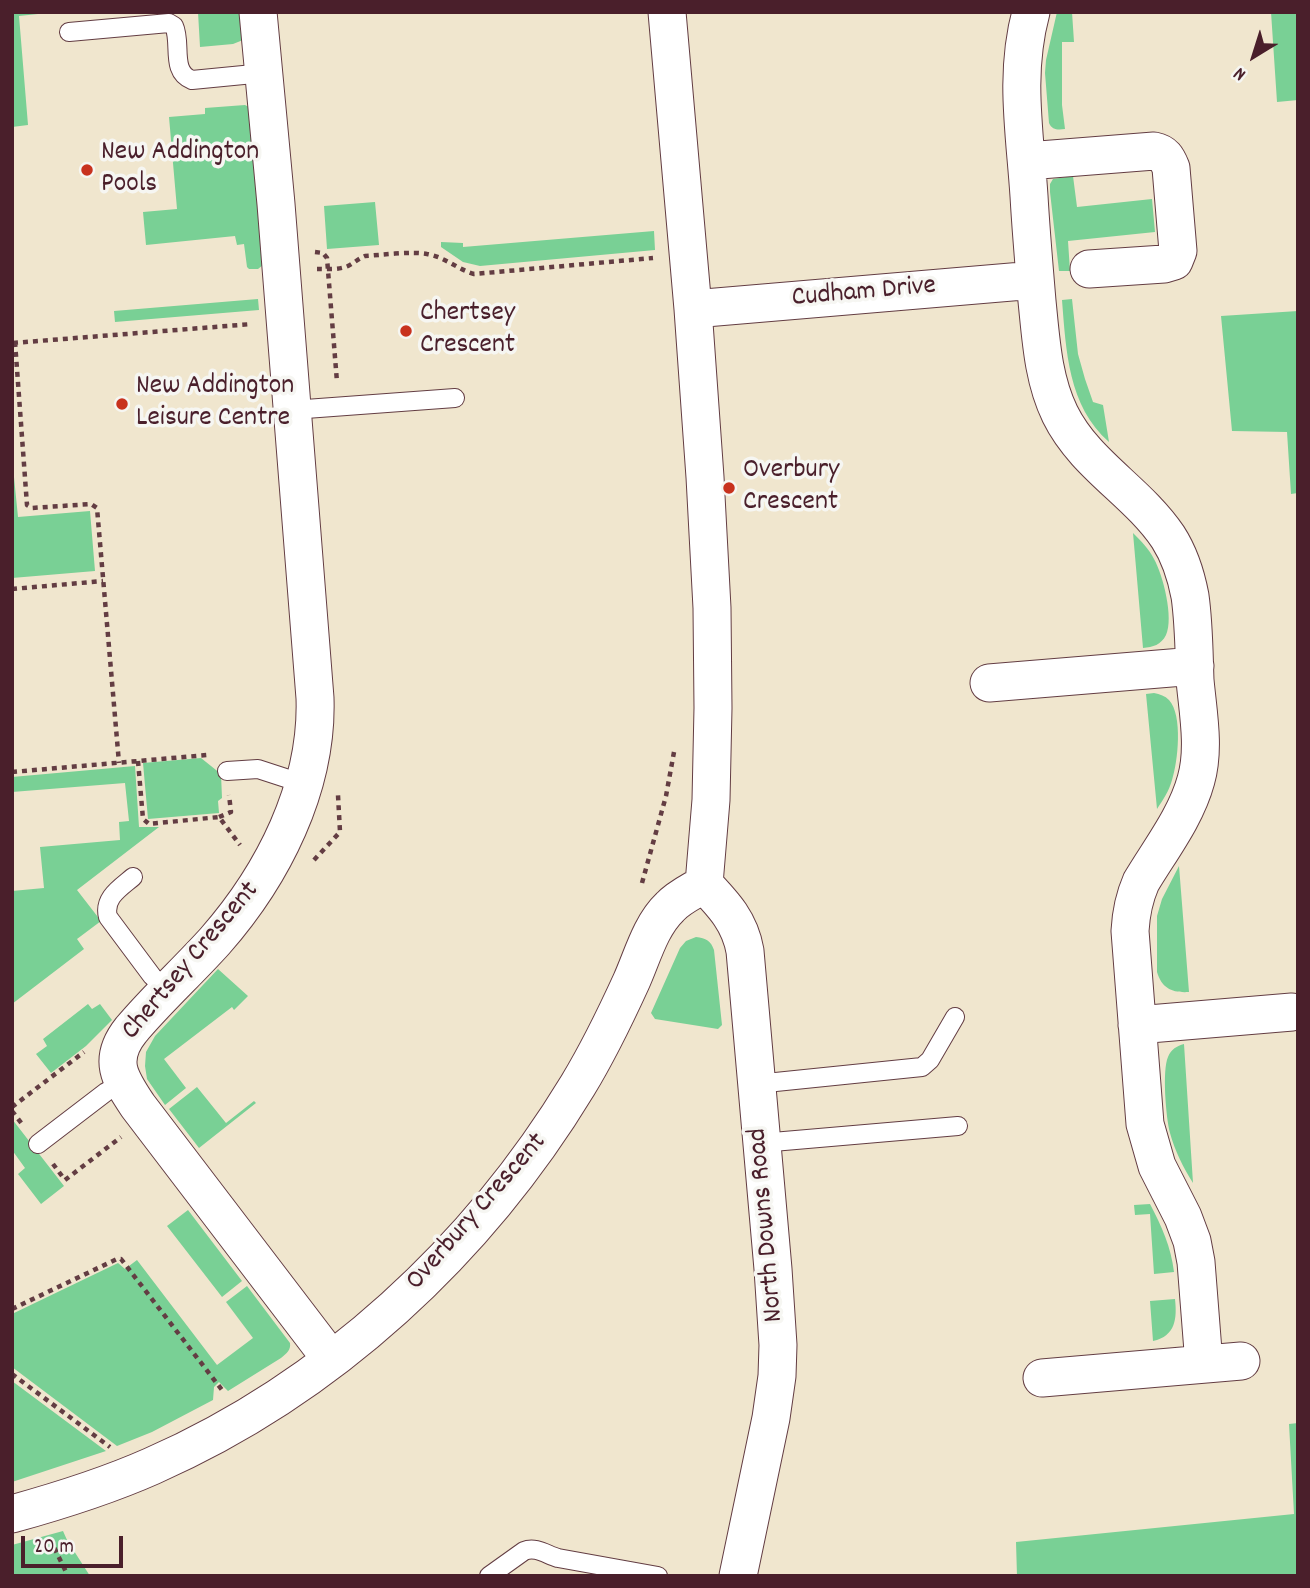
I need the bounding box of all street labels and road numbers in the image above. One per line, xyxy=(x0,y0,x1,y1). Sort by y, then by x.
street label: Cudham Drive xyxy=(791,271,937,317)
street label: Chertsey Crescent xyxy=(116,876,268,1048)
street label: Overbury Crescent xyxy=(400,1127,556,1299)
street label: North Downs Road xyxy=(743,1127,793,1323)

